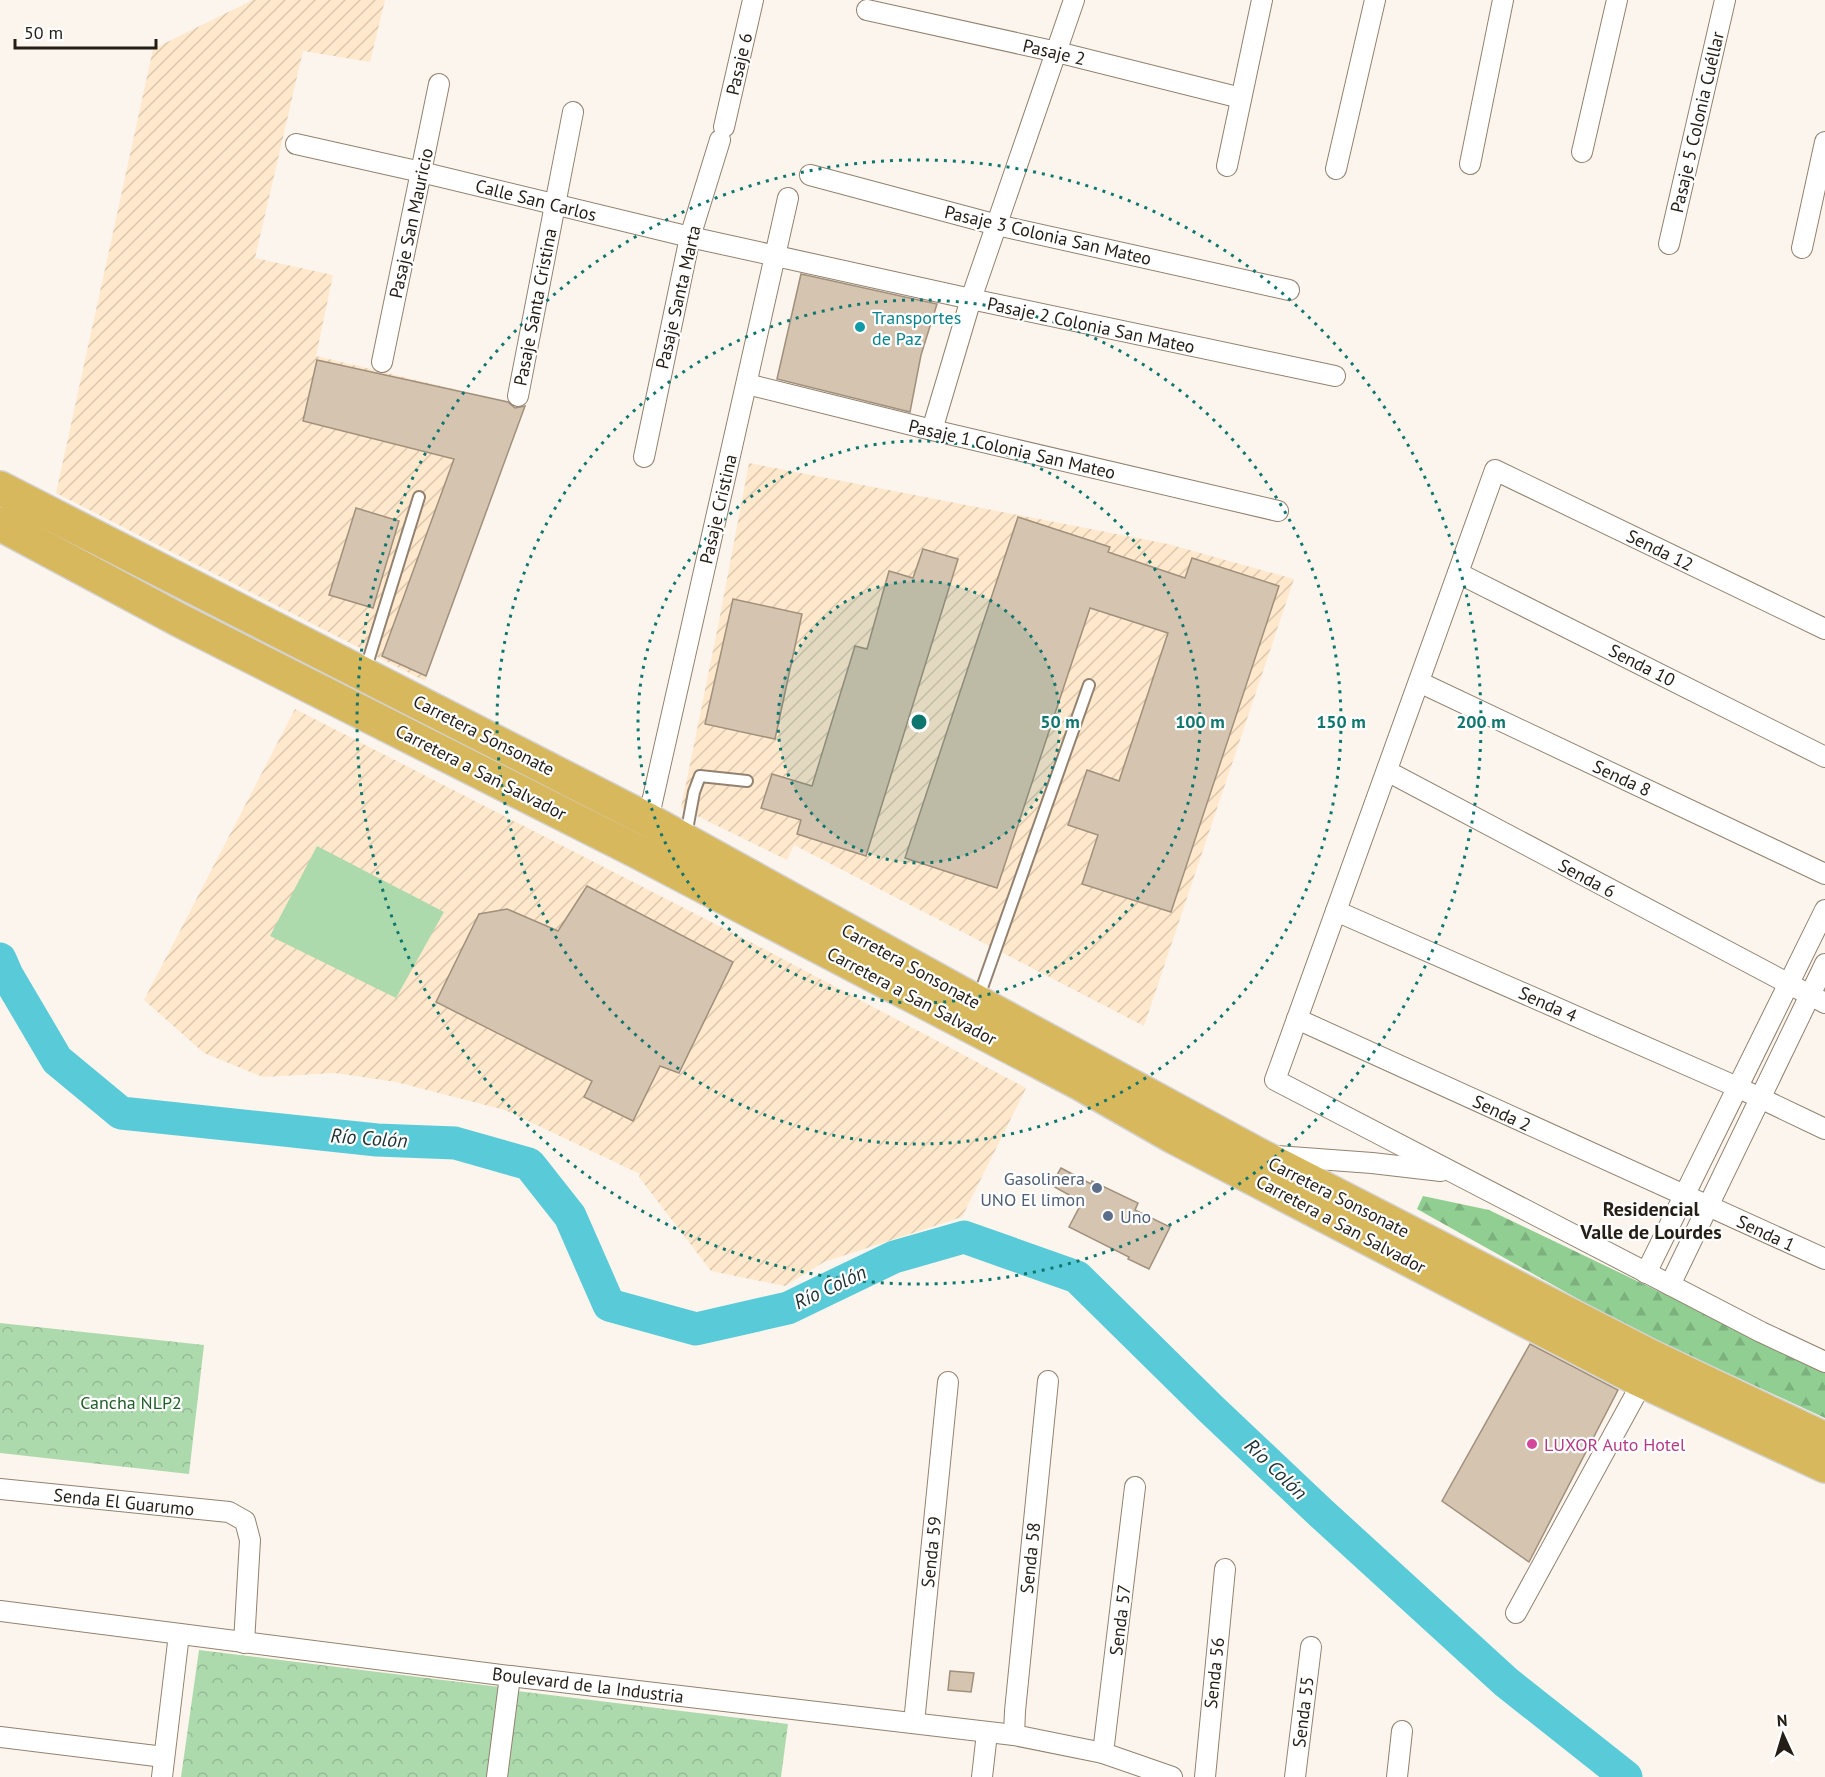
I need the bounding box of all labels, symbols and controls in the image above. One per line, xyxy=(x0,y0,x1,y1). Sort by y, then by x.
scale bar xyxy=(15,12,156,50)
text: 50 m xyxy=(24,21,63,44)
street label: Pasaje 5 Colonia Cuéllar xyxy=(1665,29,1729,215)
street label: Pasaje 6 xyxy=(721,31,757,97)
street label: Pasaje 2 xyxy=(1021,34,1087,70)
street label: Pasaje San Mauricio xyxy=(384,146,438,300)
street label: Calle San Carlos xyxy=(473,174,599,226)
street label: Pasaje 3 Colonia San Mateo xyxy=(942,200,1154,270)
street label: Pasaje Santa Marta xyxy=(650,223,706,371)
street label: Pasaje Santa Cristina xyxy=(508,226,562,388)
street label: Pasaje 2 Colonia San Mateo xyxy=(985,292,1197,358)
place label: Transportes de Paz xyxy=(872,306,961,350)
marker: Transportes de Paz xyxy=(853,320,867,334)
street label: Pasaje 1 Colonia San Mateo xyxy=(906,414,1118,484)
street label: Pasaje Cristina xyxy=(694,452,742,566)
street label: Senda 12 xyxy=(1623,524,1697,576)
street label: Senda 10 xyxy=(1605,639,1679,692)
street label: Carretera Sonsonate xyxy=(410,690,558,780)
text: 50 m xyxy=(1040,710,1080,733)
text: 100 m xyxy=(1175,710,1225,733)
text: 150 m xyxy=(1316,710,1366,733)
text: 200 m xyxy=(1456,710,1506,733)
centre of rings xyxy=(909,712,929,732)
street label: Carretera a San Salvador xyxy=(392,719,570,825)
street label: Senda 8 xyxy=(1589,755,1655,801)
street label: Senda 6 xyxy=(1554,853,1620,903)
street label: Carretera Sonsonate xyxy=(838,918,984,1014)
street label: Carretera a San Salvador xyxy=(823,942,1001,1050)
street label: Senda 4 xyxy=(1515,981,1581,1027)
street label: Senda 2 xyxy=(1469,1090,1535,1136)
water label: Río Colón xyxy=(329,1122,409,1154)
street label: Carretera Sonsonate xyxy=(1265,1152,1413,1242)
place label: Gasolinera UNO El limon xyxy=(980,1167,1085,1211)
street label: Carretera a San Salvador xyxy=(1252,1170,1430,1278)
marker: Gasolinera UNO El limon xyxy=(1090,1181,1104,1195)
district label: Residencial Valle de Lourdes xyxy=(1579,1196,1722,1245)
place label: Uno xyxy=(1120,1205,1151,1228)
marker: Uno xyxy=(1101,1209,1115,1223)
street label: Senda 1 xyxy=(1733,1210,1799,1256)
water label: Río Colón xyxy=(789,1259,871,1315)
park label: Cancha NLP2 xyxy=(80,1391,182,1414)
water label: Río Colón xyxy=(1239,1433,1313,1505)
place label: LUXOR Auto Hotel xyxy=(1544,1433,1686,1456)
marker: LUXOR Auto Hotel xyxy=(1525,1437,1539,1451)
street label: Senda El Guarumo xyxy=(52,1483,196,1521)
street label: Senda 59 xyxy=(916,1515,946,1589)
street label: Senda 58 xyxy=(1015,1521,1045,1595)
street label: Senda 57 xyxy=(1104,1583,1136,1657)
street label: Senda 56 xyxy=(1199,1636,1229,1710)
street label: Boulevard de la Industria xyxy=(491,1662,685,1708)
street label: Senda 55 xyxy=(1287,1675,1319,1749)
north arrow xyxy=(1753,1705,1813,1765)
text: N xyxy=(1776,1710,1788,1730)

